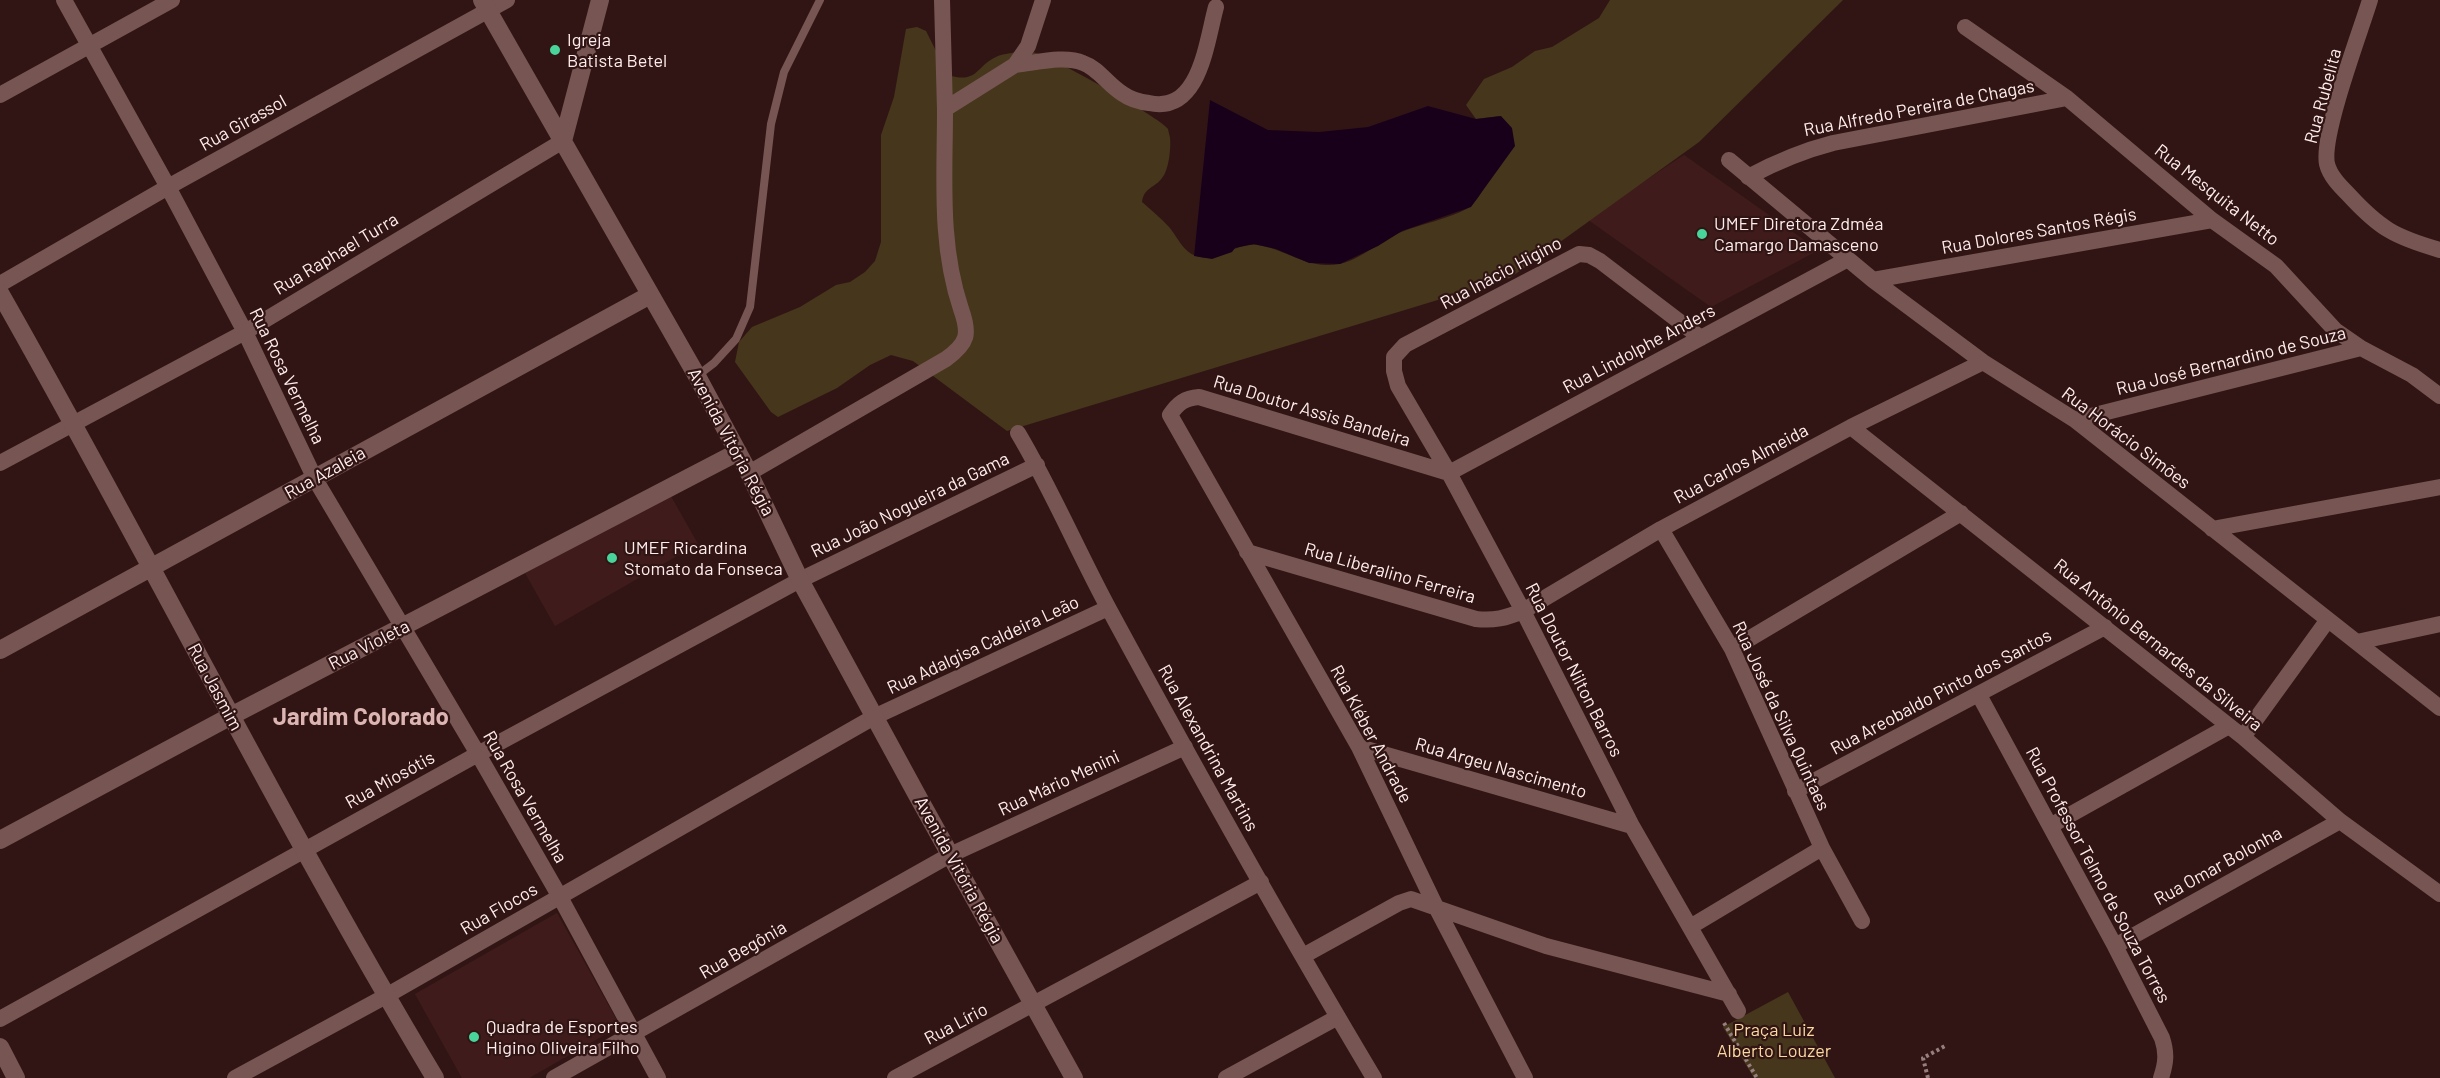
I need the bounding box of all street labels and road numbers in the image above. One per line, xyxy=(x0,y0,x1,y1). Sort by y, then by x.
street label: Rua Rubelita xyxy=(2300,46,2346,146)
street label: Rua Alfredo Pereira de Chagas xyxy=(1802,75,2036,141)
street label: Rua Girassol xyxy=(196,90,290,156)
street label: Rua Mesquita Netto xyxy=(2150,140,2284,250)
street label: Rua Dolores Santos Régis xyxy=(1940,203,2138,259)
street label: Rua Raphael Turra xyxy=(270,208,402,300)
street label: Rua Inácio Higino xyxy=(1437,232,1565,314)
street label: Rua Lindolphe Anders xyxy=(1559,300,1719,398)
street label: Rua Rosa Vermelha xyxy=(245,304,329,448)
street label: Rua José Bernardino de Souza xyxy=(2114,322,2348,400)
street label: Avenida Vitória Régia xyxy=(683,364,779,520)
street label: Rua Doutor Assis Bandeira xyxy=(1211,371,1413,451)
street label: Rua Horácio Simões xyxy=(2057,383,2195,493)
street label: Rua Carlos Almeida xyxy=(1670,419,1812,509)
street label: Rua Azaleia xyxy=(281,442,369,504)
street label: Rua João Nogueira da Gama xyxy=(807,448,1013,562)
street label: Rua Liberalino Ferreira xyxy=(1302,538,1478,608)
street label: Rua Antônio Bernardes da Silveira xyxy=(2049,554,2267,736)
street label: Rua Doutor Nilton Barros xyxy=(1521,579,1627,761)
street label: Rua Adalgisa Caldeira Leão xyxy=(884,591,1082,699)
street label: Rua Violeta xyxy=(325,615,413,675)
street label: Rua José da Silva Quintaes xyxy=(1728,618,1834,814)
street label: Rua Areobaldo Pinto dos Santos xyxy=(1827,624,2055,760)
street label: Rua Jasmim xyxy=(183,640,247,734)
street label: Rua Alexandrina Martins xyxy=(1153,661,1263,835)
street label: Rua Kléber Andrade xyxy=(1326,661,1416,807)
street label: Rua Rosa Vermelha xyxy=(478,727,572,867)
street label: Rua Argeu Nascimento xyxy=(1413,733,1589,803)
street label: Rua Professor Telmo de Souza Torres xyxy=(2021,743,2175,1007)
street label: Rua Mário Menini xyxy=(995,746,1123,820)
street label: Rua Miosótis xyxy=(342,747,438,813)
street label: Avenida Vitória Régia xyxy=(910,793,1008,947)
street label: Rua Omar Bolonha xyxy=(2150,822,2286,910)
street label: Rua Flocos xyxy=(457,878,541,940)
street label: Rua Begônia xyxy=(696,916,790,984)
street label: Rua Lírio xyxy=(921,998,991,1050)

